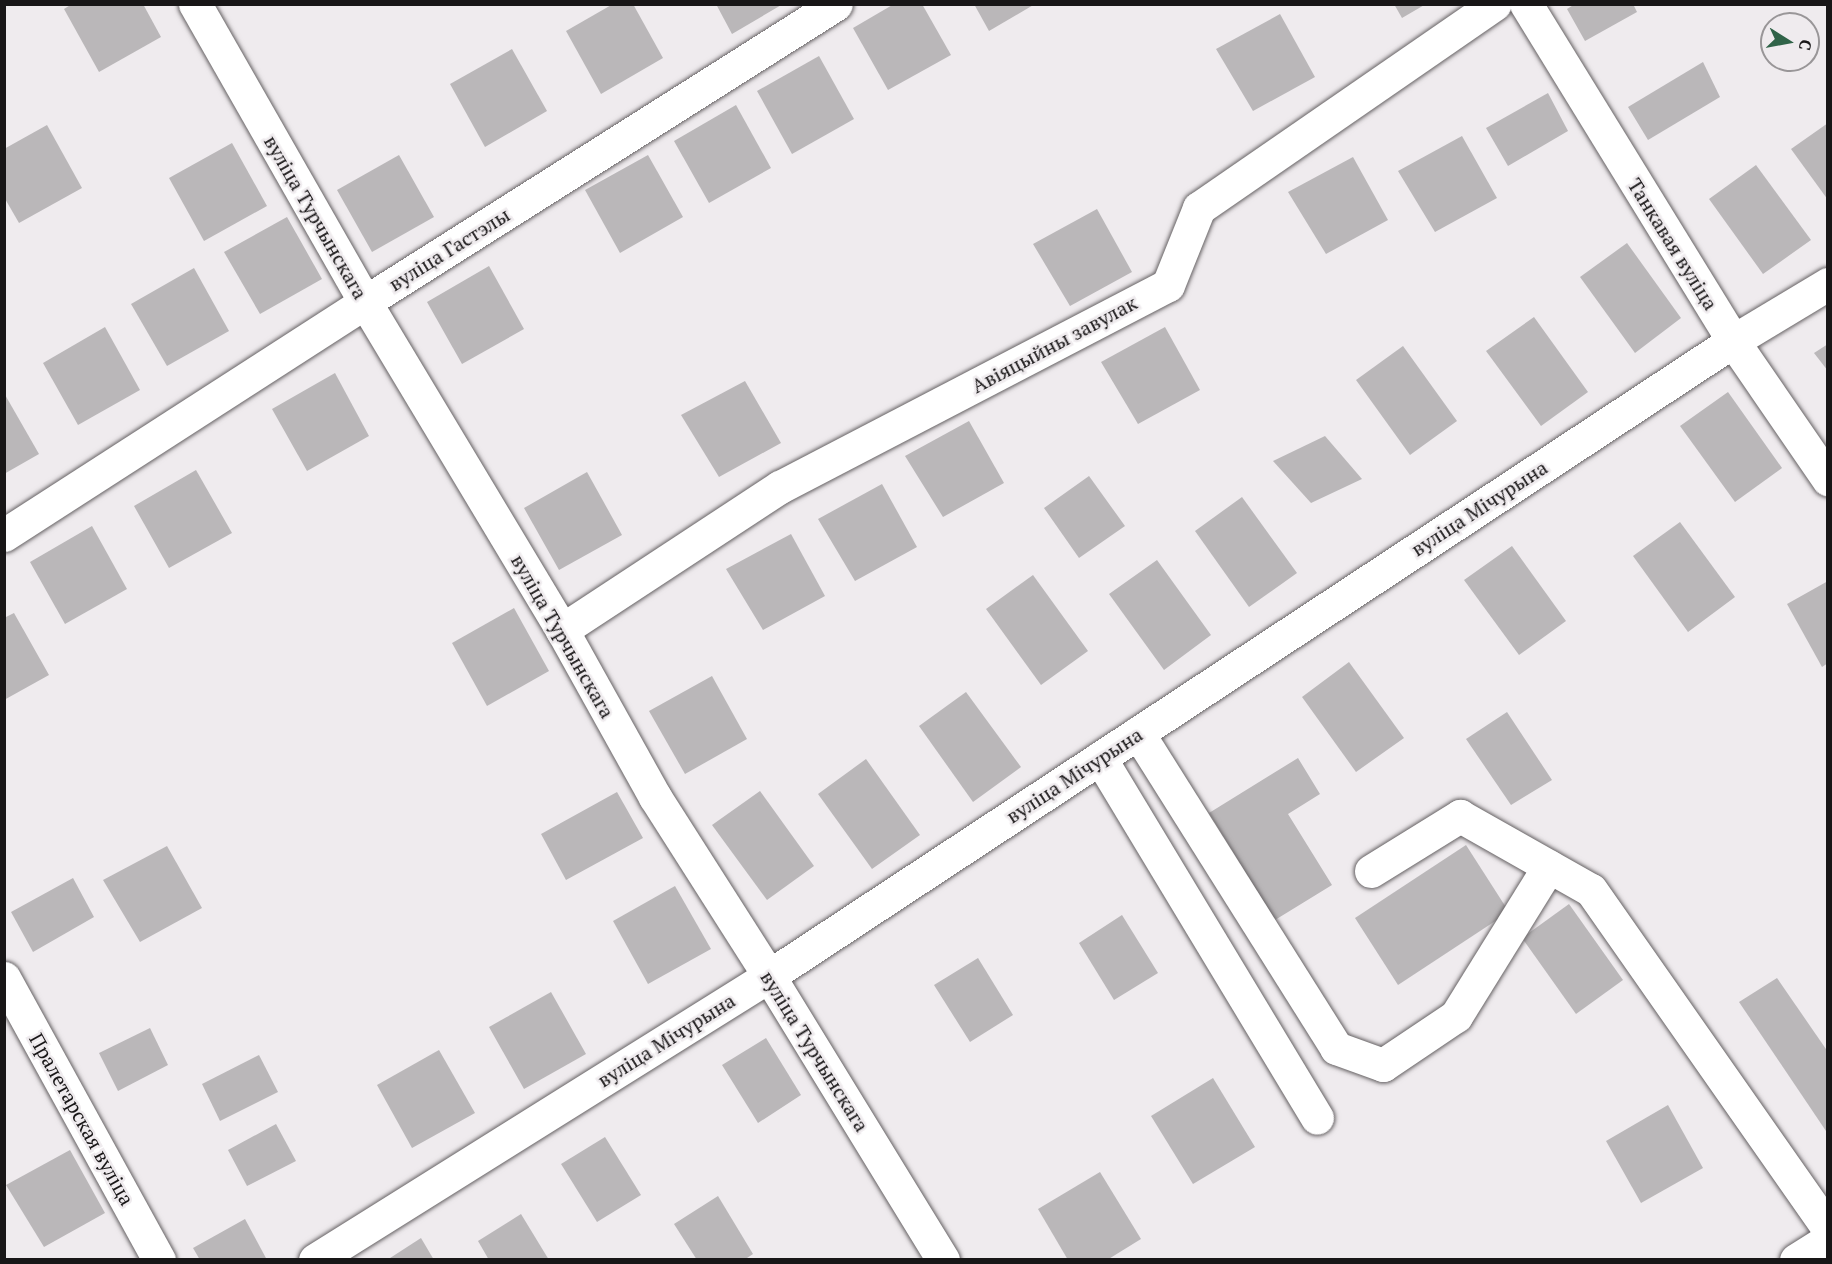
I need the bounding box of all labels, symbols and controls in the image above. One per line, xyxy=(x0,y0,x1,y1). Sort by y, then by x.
north arrow xyxy=(1760,12,1820,72)
text: С xyxy=(1794,38,1817,52)
street label: вуліца Турчынскага xyxy=(259,131,373,303)
street label: Танкавая вуліца xyxy=(1623,174,1723,314)
street label: вуліца Гастэлы xyxy=(384,202,514,296)
street label: Авіяцыйны завулак xyxy=(967,290,1141,398)
street label: вуліца Мічурына xyxy=(1406,455,1552,561)
street label: вуліца Турчынскага xyxy=(506,550,620,722)
street label: вуліца Мічурына xyxy=(1001,722,1147,828)
street label: вуліца Турчынскага xyxy=(756,966,874,1136)
street label: вуліца Мічурына xyxy=(593,988,739,1092)
street label: Пралетарская вуліца xyxy=(25,1029,139,1209)

